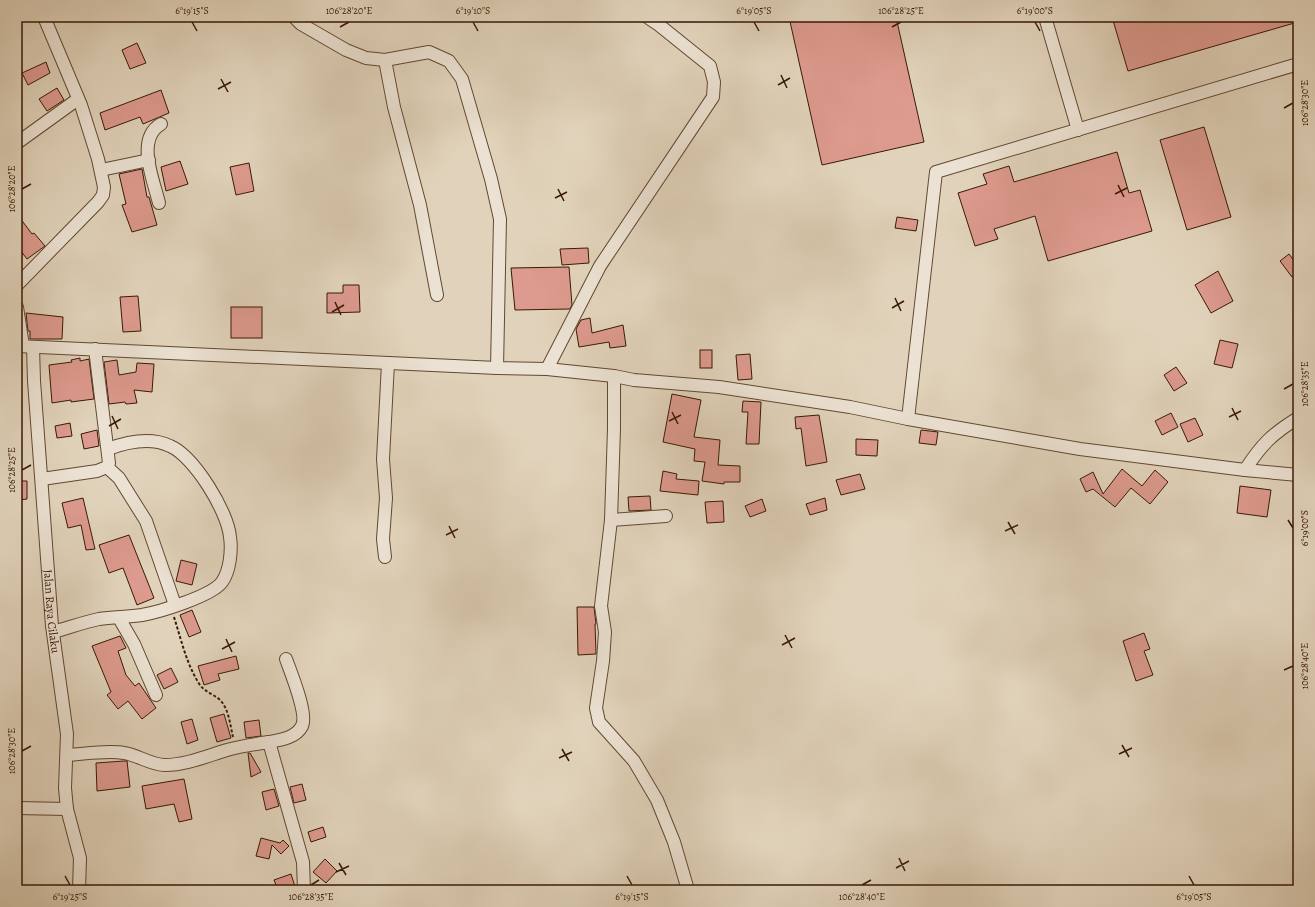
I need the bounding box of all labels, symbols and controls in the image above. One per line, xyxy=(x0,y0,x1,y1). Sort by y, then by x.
text: 6°19'15"S xyxy=(175,4,209,17)
text: 106°28'20"E xyxy=(326,4,372,17)
text: 6°19'10"S xyxy=(456,4,490,17)
text: 6°19'05"S xyxy=(736,4,772,17)
text: 106°28'25"E xyxy=(878,4,924,17)
text: 6°19'00"S xyxy=(1017,4,1053,17)
text: 106°28'30"E xyxy=(1298,80,1311,126)
text: 106°28'20"E xyxy=(5,166,18,212)
text: 106°28'35"E xyxy=(1298,361,1311,407)
text: 106°28'25"E xyxy=(5,447,18,493)
text: 6°19'00"S xyxy=(1298,510,1311,546)
street label: Jalan Raya Cilaku xyxy=(40,569,64,655)
text: 106°28'40"E xyxy=(1298,643,1311,689)
text: 106°28'30"E xyxy=(5,728,18,774)
text: 6°19'25"S xyxy=(53,890,87,903)
text: 106°28'35"E xyxy=(288,890,334,903)
text: 6°19'15"S xyxy=(615,890,649,903)
text: 106°28'40"E xyxy=(839,890,885,903)
text: 6°19'05"S xyxy=(1176,890,1212,903)

